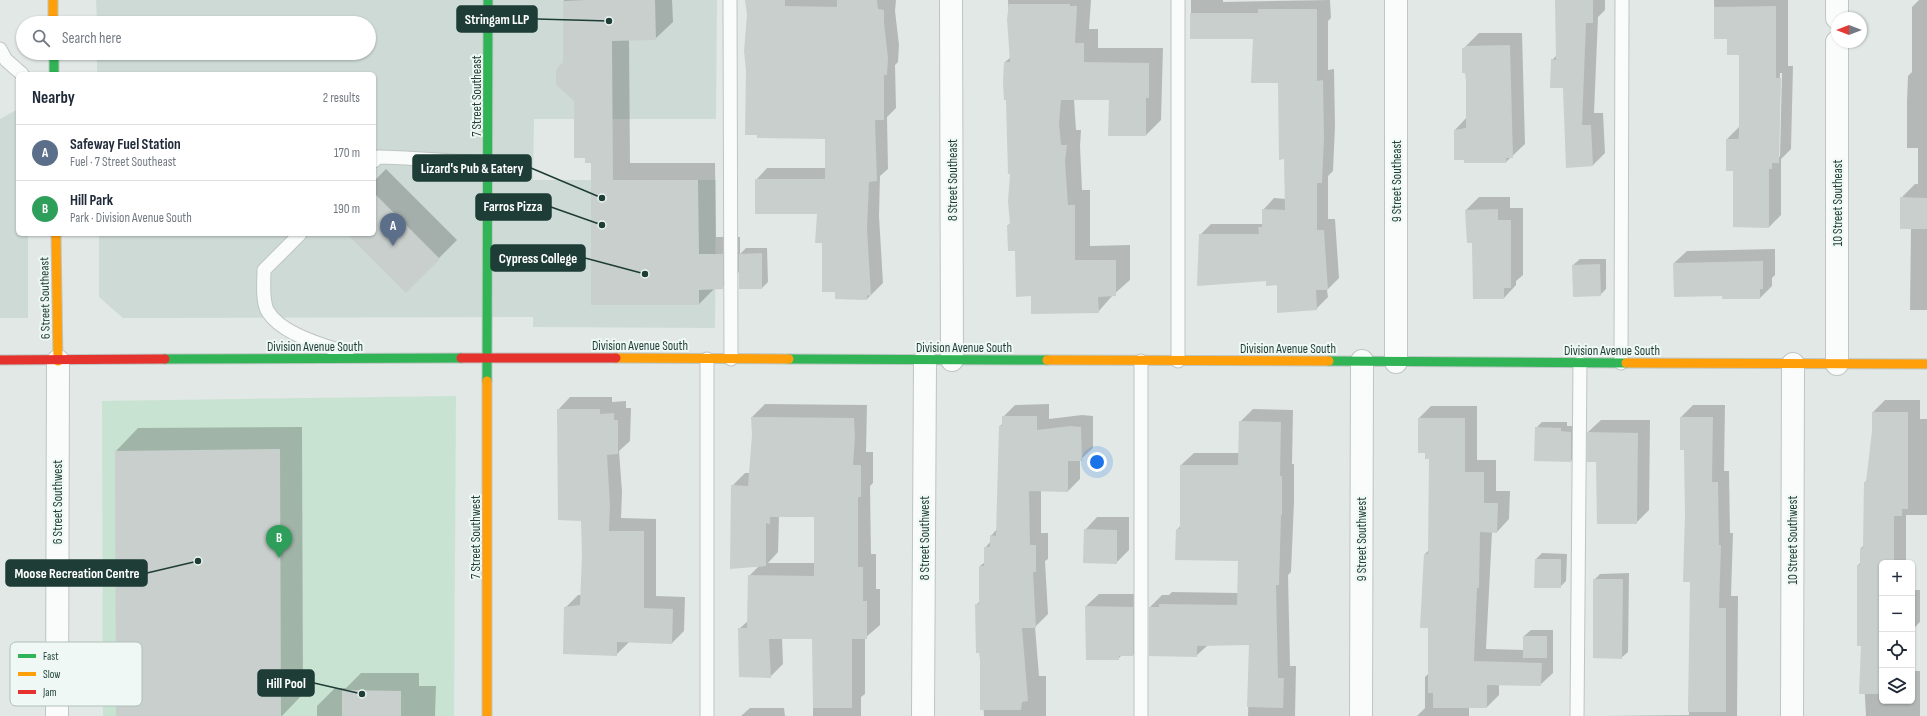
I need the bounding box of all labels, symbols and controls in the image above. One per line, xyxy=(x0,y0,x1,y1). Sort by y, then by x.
callout: Stringam LLP xyxy=(457,6,537,32)
text: Stringam LLP xyxy=(465,11,529,28)
north arrow xyxy=(1831,12,1867,48)
search box xyxy=(16,16,376,60)
icon: search xyxy=(30,27,52,49)
text: Search here xyxy=(62,29,122,48)
street label: 7 Street Southeast xyxy=(469,55,485,137)
text: Nearby xyxy=(32,88,75,108)
text: 2 results xyxy=(323,90,360,106)
text: Safeway Fuel Station xyxy=(70,135,181,154)
street label: 8 Street Southeast xyxy=(945,139,961,221)
street label: 9 Street Southeast xyxy=(1389,140,1405,222)
text: A xyxy=(42,145,48,161)
text: 170 m xyxy=(334,145,360,161)
text: Fuel · 7 Street Southeast xyxy=(70,154,176,170)
callout: Lizard's Pub & Eatery xyxy=(413,155,531,181)
text: Lizard's Pub & Eatery xyxy=(421,160,523,177)
street label: 10 Street Southeast xyxy=(1830,160,1846,246)
text: Hill Park xyxy=(70,191,113,210)
callout: Farros Pizza xyxy=(476,194,551,220)
text: Farros Pizza xyxy=(484,198,543,215)
text: B xyxy=(42,201,48,217)
text: 190 m xyxy=(333,201,360,217)
text: Park · Division Avenue South xyxy=(70,210,192,226)
pin: A xyxy=(380,213,406,246)
callout: Cypress College xyxy=(491,245,585,271)
text: Cypress College xyxy=(499,250,577,267)
street label: 6 Street Southeast xyxy=(36,257,54,339)
street label: Division Avenue South xyxy=(592,338,688,354)
street label: Division Avenue South xyxy=(267,339,363,355)
street label: Division Avenue South xyxy=(916,340,1012,356)
street label: Division Avenue South xyxy=(1240,341,1336,357)
street label: Division Avenue South xyxy=(1564,343,1660,359)
your location xyxy=(1087,452,1107,472)
street label: 6 Street Southwest xyxy=(50,460,66,544)
street label: 7 Street Southwest xyxy=(468,495,484,579)
street label: 8 Street Southwest xyxy=(917,496,933,580)
street label: 10 Street Southwest xyxy=(1785,496,1801,584)
street label: 9 Street Southwest xyxy=(1354,497,1370,581)
pin: B xyxy=(266,525,292,558)
callout: Moose Recreation Centre xyxy=(6,560,147,586)
map controls xyxy=(1879,560,1915,704)
button: + xyxy=(1879,560,1915,596)
text: Moose Recreation Centre xyxy=(14,565,140,582)
button: − xyxy=(1879,596,1915,632)
button: locate xyxy=(1879,632,1915,668)
legend xyxy=(10,642,142,706)
text: Fast xyxy=(43,650,59,663)
text: Slow xyxy=(43,668,60,681)
button: layers xyxy=(1879,668,1915,704)
callout: Hill Pool xyxy=(258,670,314,696)
text: Hill Pool xyxy=(266,675,306,692)
text: Jam xyxy=(42,686,57,699)

